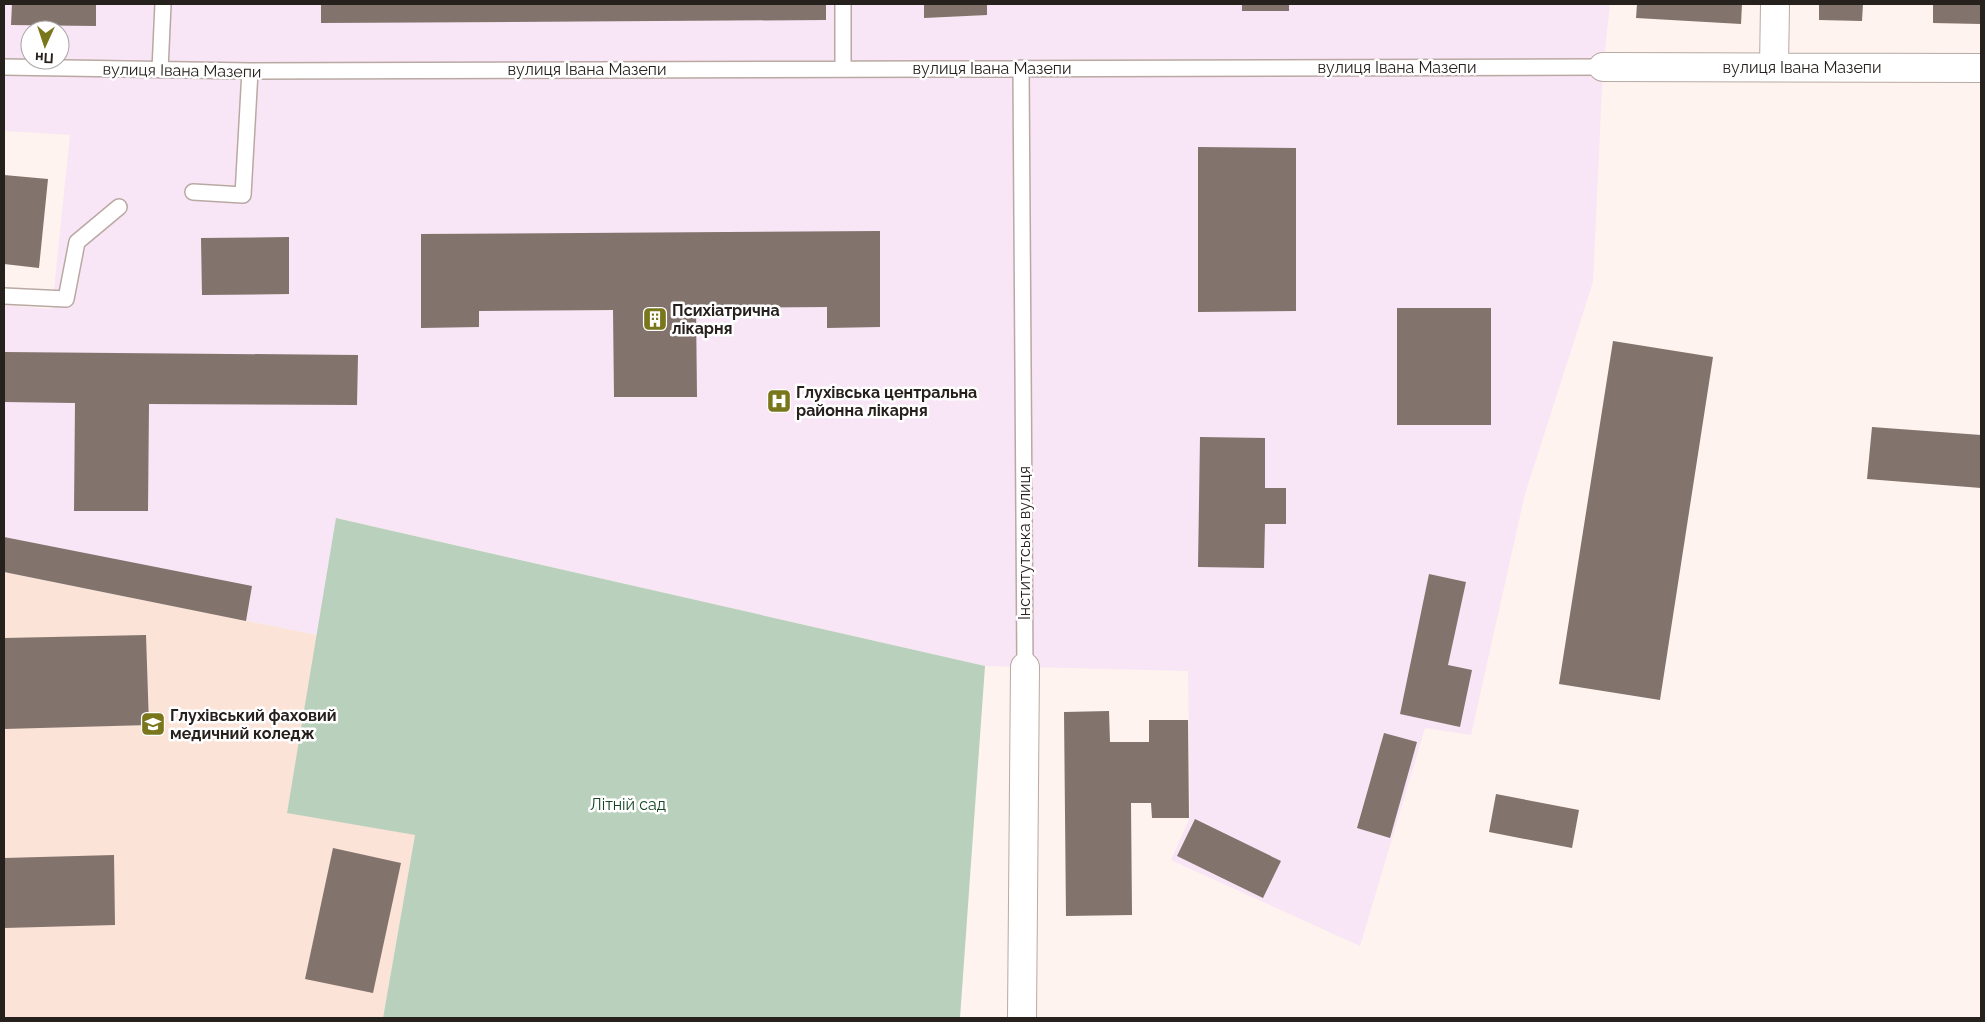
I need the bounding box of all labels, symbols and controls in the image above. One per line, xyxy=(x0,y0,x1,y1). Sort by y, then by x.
north arrow xyxy=(20,20,70,70)
text: Пн xyxy=(35,50,54,66)
street label: вулиця Івана Мазепи xyxy=(1318,58,1476,77)
street label: вулиця Івана Мазепи xyxy=(1723,58,1881,77)
street label: вулиця Івана Мазепи xyxy=(913,59,1071,78)
street label: вулиця Івана Мазепи xyxy=(102,60,262,81)
street label: вулиця Івана Мазепи xyxy=(508,60,666,79)
place label: Психіатрична лікарня xyxy=(672,301,780,338)
building icon: Психіатрична лікарня xyxy=(642,306,668,332)
place label: Глухівська центральна районна лікарня xyxy=(796,383,977,420)
hospital icon: Глухівська центральна районна лікарня xyxy=(766,388,792,414)
street label: Інститутська вулиця xyxy=(1015,466,1034,620)
place label: Глухівський фаховий медичний коледж xyxy=(170,706,337,743)
school or university icon: Глухівський фаховий медичний коледж xyxy=(140,711,166,737)
park label: Літній сад xyxy=(590,795,666,814)

